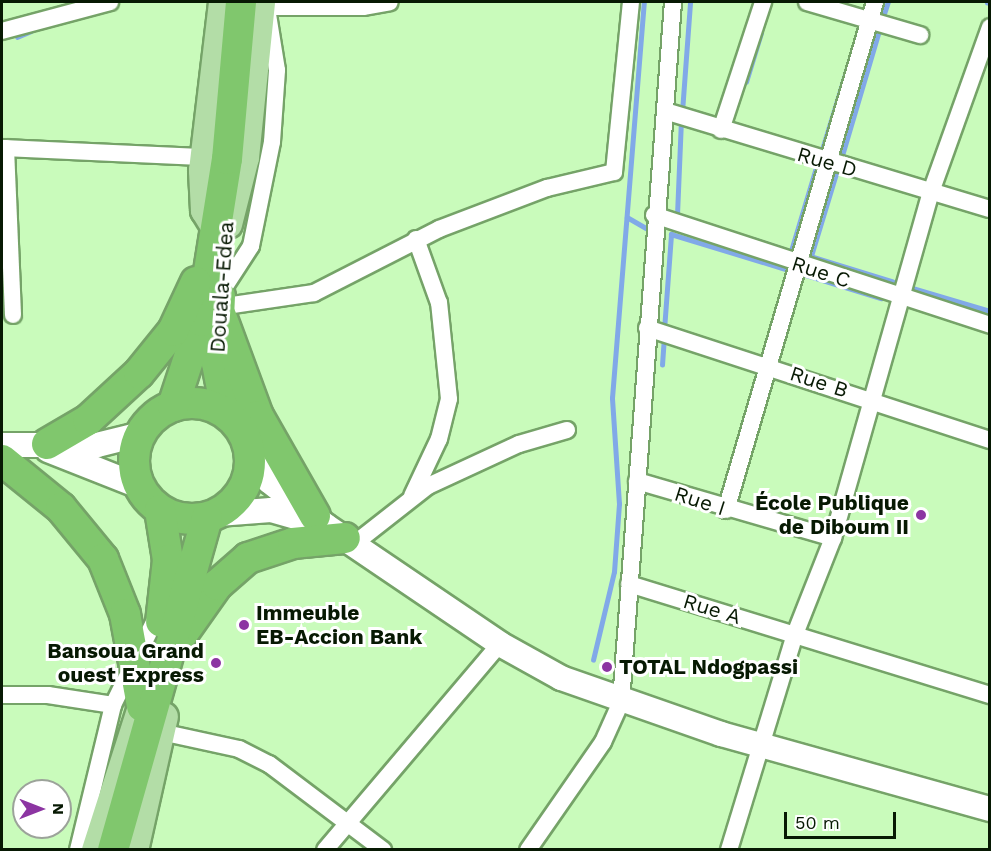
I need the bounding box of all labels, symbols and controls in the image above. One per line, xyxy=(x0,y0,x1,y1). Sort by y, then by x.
street label: Rue D xyxy=(794,141,860,183)
street label: Douala-Edea xyxy=(205,221,239,353)
street label: Rue C xyxy=(788,251,854,293)
street label: Rue B xyxy=(787,361,851,403)
street label: Rue I xyxy=(671,481,729,521)
place label: École Publique de Diboum II xyxy=(755,490,909,540)
marker: École Publique de Diboum II xyxy=(914,508,928,522)
street label: Rue A xyxy=(680,588,744,630)
place label: Immeuble EB-Accion Bank xyxy=(256,600,422,650)
marker: Immeuble EB-Accion Bank xyxy=(237,618,251,632)
place label: Bansoua Grand ouest Express xyxy=(47,638,204,688)
place label: TOTAL Ndogpassi xyxy=(619,654,798,680)
marker: Bansoua Grand ouest Express xyxy=(209,656,223,670)
marker: TOTAL Ndogpassi xyxy=(600,660,614,674)
north arrow xyxy=(12,779,72,839)
scale bar xyxy=(787,800,900,838)
text: N xyxy=(49,803,68,815)
text: 50 m xyxy=(795,812,840,833)

